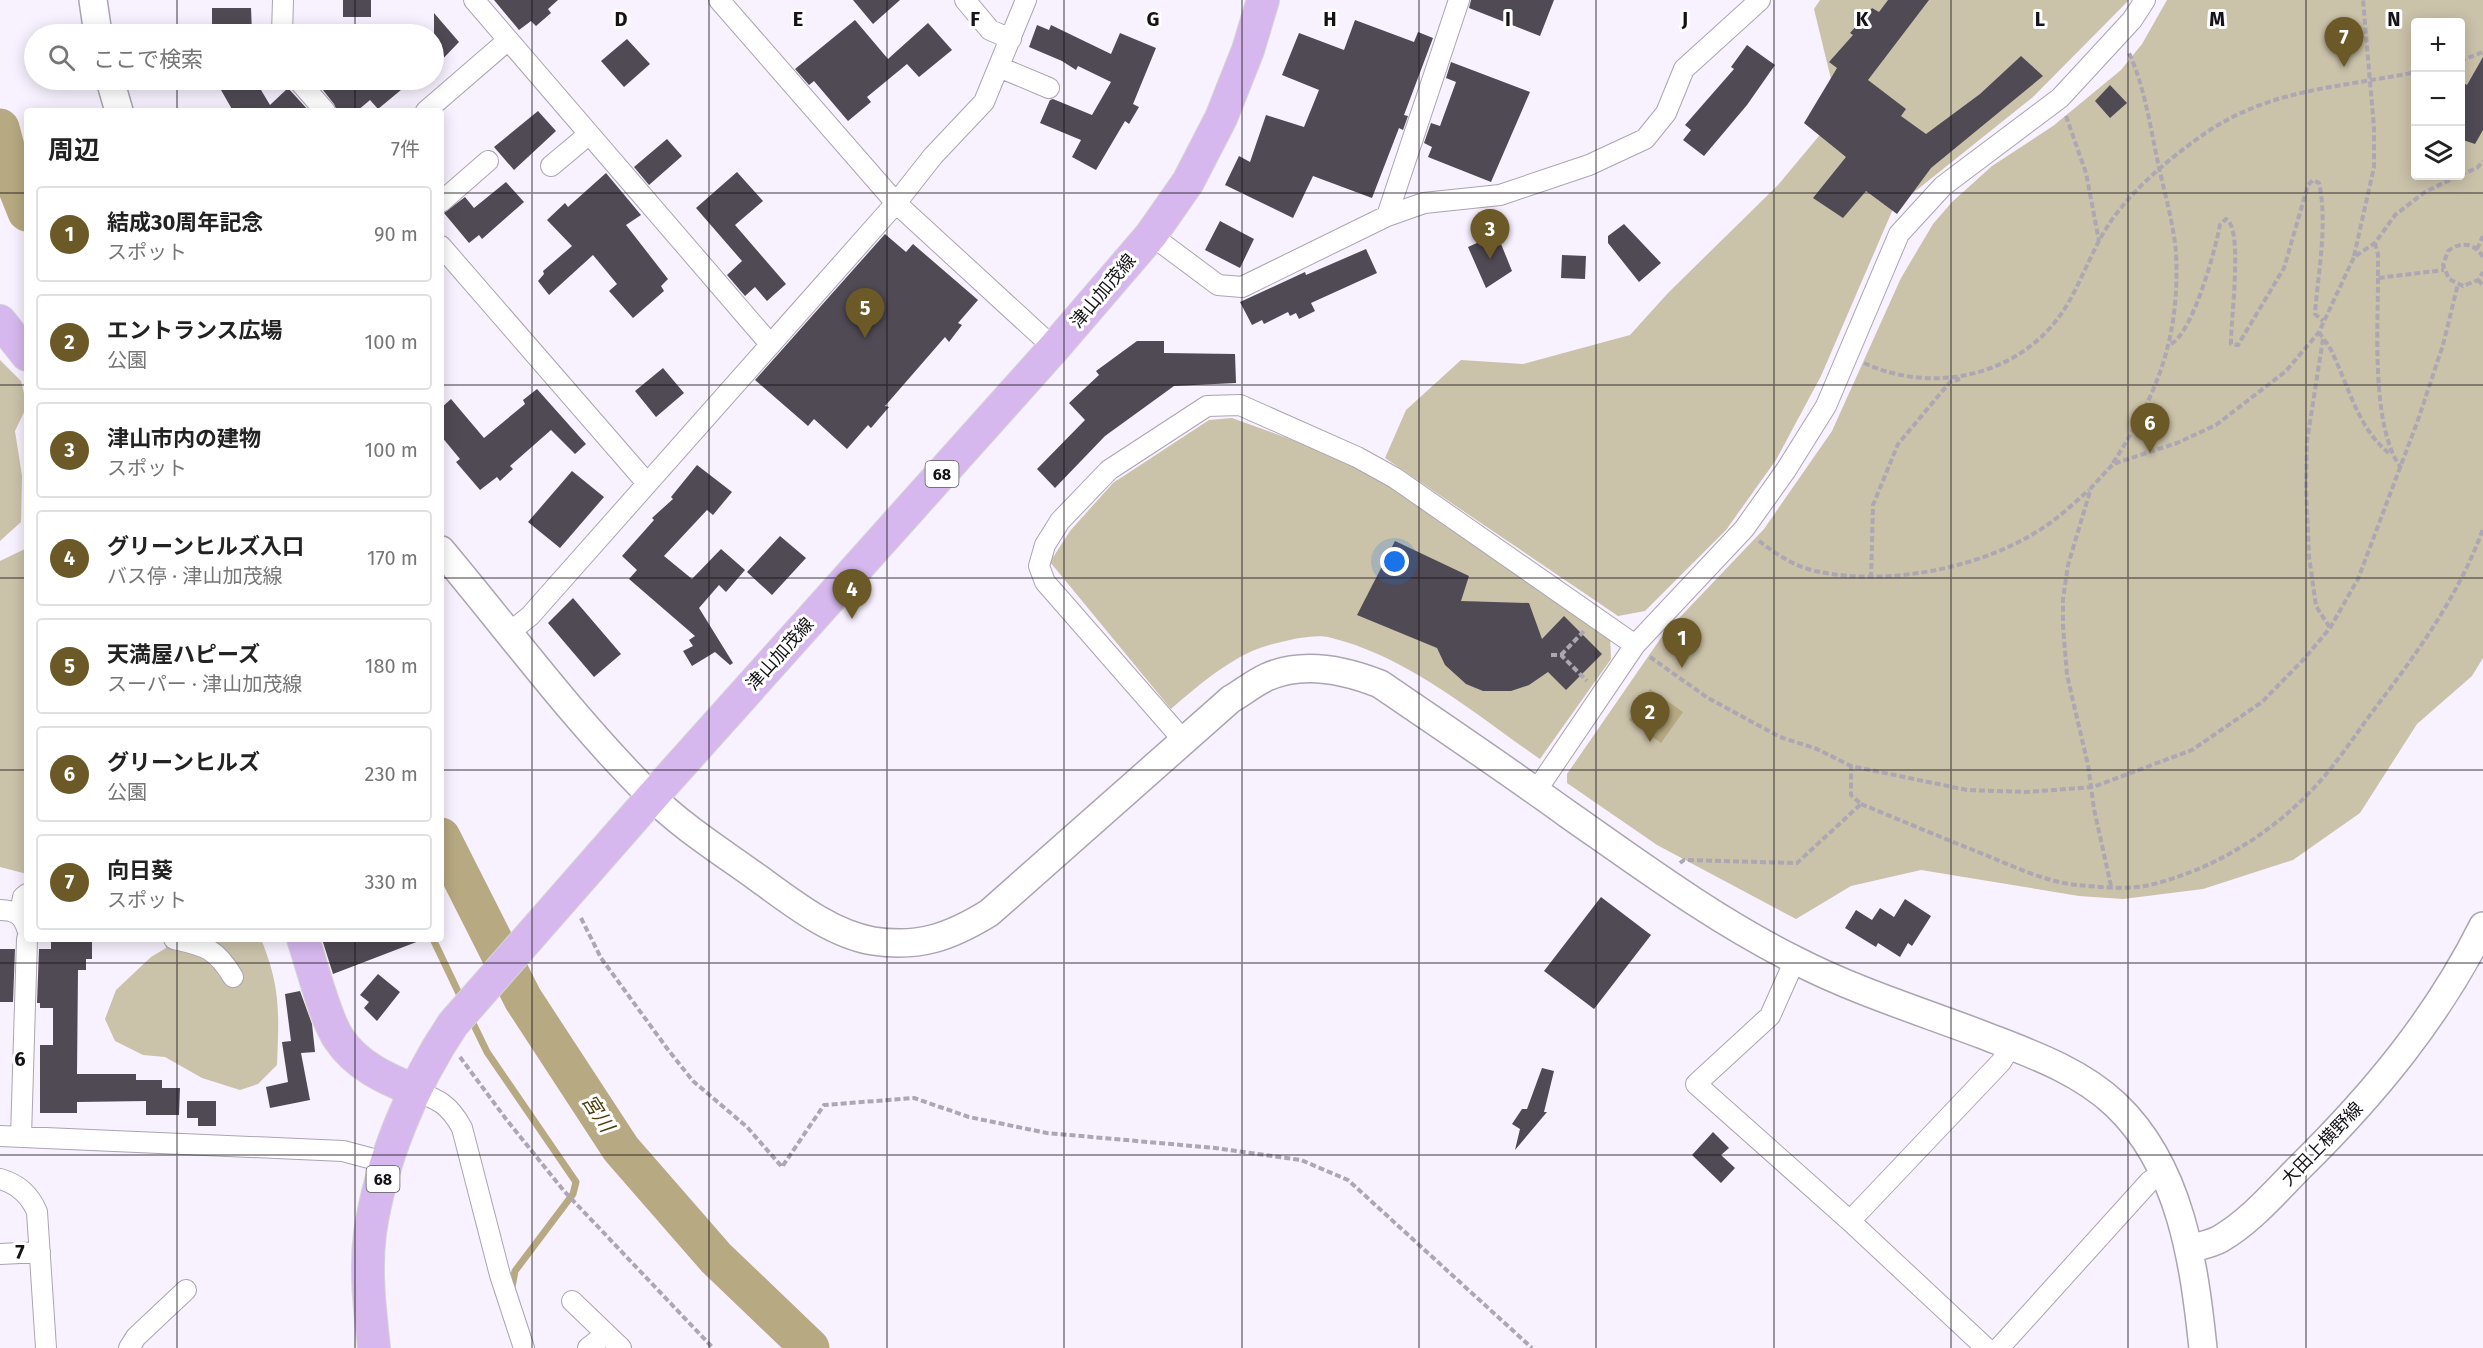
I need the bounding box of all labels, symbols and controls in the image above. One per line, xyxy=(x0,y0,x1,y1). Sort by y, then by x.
text: D xyxy=(614,7,628,31)
text: E xyxy=(793,7,803,31)
text: F xyxy=(970,7,980,31)
text: G xyxy=(1147,7,1159,31)
text: H xyxy=(1323,7,1337,31)
text: I xyxy=(1505,7,1511,31)
text: J xyxy=(1681,7,1688,31)
text: K xyxy=(1856,7,1869,31)
text: L xyxy=(2035,7,2045,31)
text: M xyxy=(2209,7,2225,31)
text: N xyxy=(2387,7,2401,31)
pin: 7 xyxy=(2324,17,2364,67)
map controls xyxy=(2411,18,2465,180)
button: + xyxy=(2411,18,2465,72)
search box xyxy=(24,24,444,90)
icon: search xyxy=(45,41,78,74)
text: ここで検索 xyxy=(93,46,203,73)
button: − xyxy=(2411,72,2465,126)
button: layers xyxy=(2411,126,2465,180)
text: 周辺 xyxy=(48,135,100,166)
text: 7件 xyxy=(391,137,420,161)
text: 結成30周年記念 xyxy=(107,209,263,236)
pin: 3 xyxy=(1470,210,1510,259)
text: 1 xyxy=(65,222,74,246)
text: 90 m xyxy=(374,222,418,246)
text: スポット xyxy=(107,240,187,264)
street label: 津山加茂線 xyxy=(1066,249,1140,333)
pin: 5 xyxy=(846,288,884,338)
text: エントランス広場 xyxy=(107,317,283,344)
text: 2 xyxy=(64,330,75,354)
text: 100 m xyxy=(365,330,418,354)
text: 公園 xyxy=(107,348,147,372)
pin: 6 xyxy=(2130,404,2170,453)
text: 津山市内の建物 xyxy=(107,425,261,452)
text: 3 xyxy=(64,438,75,462)
text: 100 m xyxy=(365,438,418,462)
text: スポット xyxy=(107,456,187,480)
road number: 68 xyxy=(926,461,958,487)
text: グリーンヒルズ入口 xyxy=(107,533,304,560)
text: 4 xyxy=(64,546,75,570)
text: 170 m xyxy=(367,546,418,570)
your location xyxy=(1380,547,1409,576)
text: バス停 · 津山加茂線 xyxy=(107,564,282,588)
pin: 4 xyxy=(832,570,872,619)
street label: 津山加茂線 xyxy=(742,613,818,695)
pin: 1 xyxy=(1662,618,1702,668)
text: 天満屋ハピーズ xyxy=(107,641,260,668)
text: 5 xyxy=(64,654,75,678)
text: 180 m xyxy=(365,654,418,678)
text: スーパー · 津山加茂線 xyxy=(107,672,302,696)
pin: 2 xyxy=(1630,692,1670,742)
text: グリーンヒルズ xyxy=(107,749,260,776)
text: 6 xyxy=(64,762,75,786)
text: 230 m xyxy=(365,762,418,786)
text: 公園 xyxy=(107,780,147,804)
text: 向日葵 xyxy=(107,857,173,884)
text: 7 xyxy=(65,870,74,894)
text: 330 m xyxy=(364,870,418,894)
text: スポット xyxy=(107,888,187,912)
text: 6 xyxy=(14,1047,26,1071)
water label: 宮川 xyxy=(577,1090,620,1138)
street label: 大田上横野線 xyxy=(2277,1098,2367,1190)
road number: 68 xyxy=(366,1166,400,1192)
text: 7 xyxy=(15,1240,25,1264)

